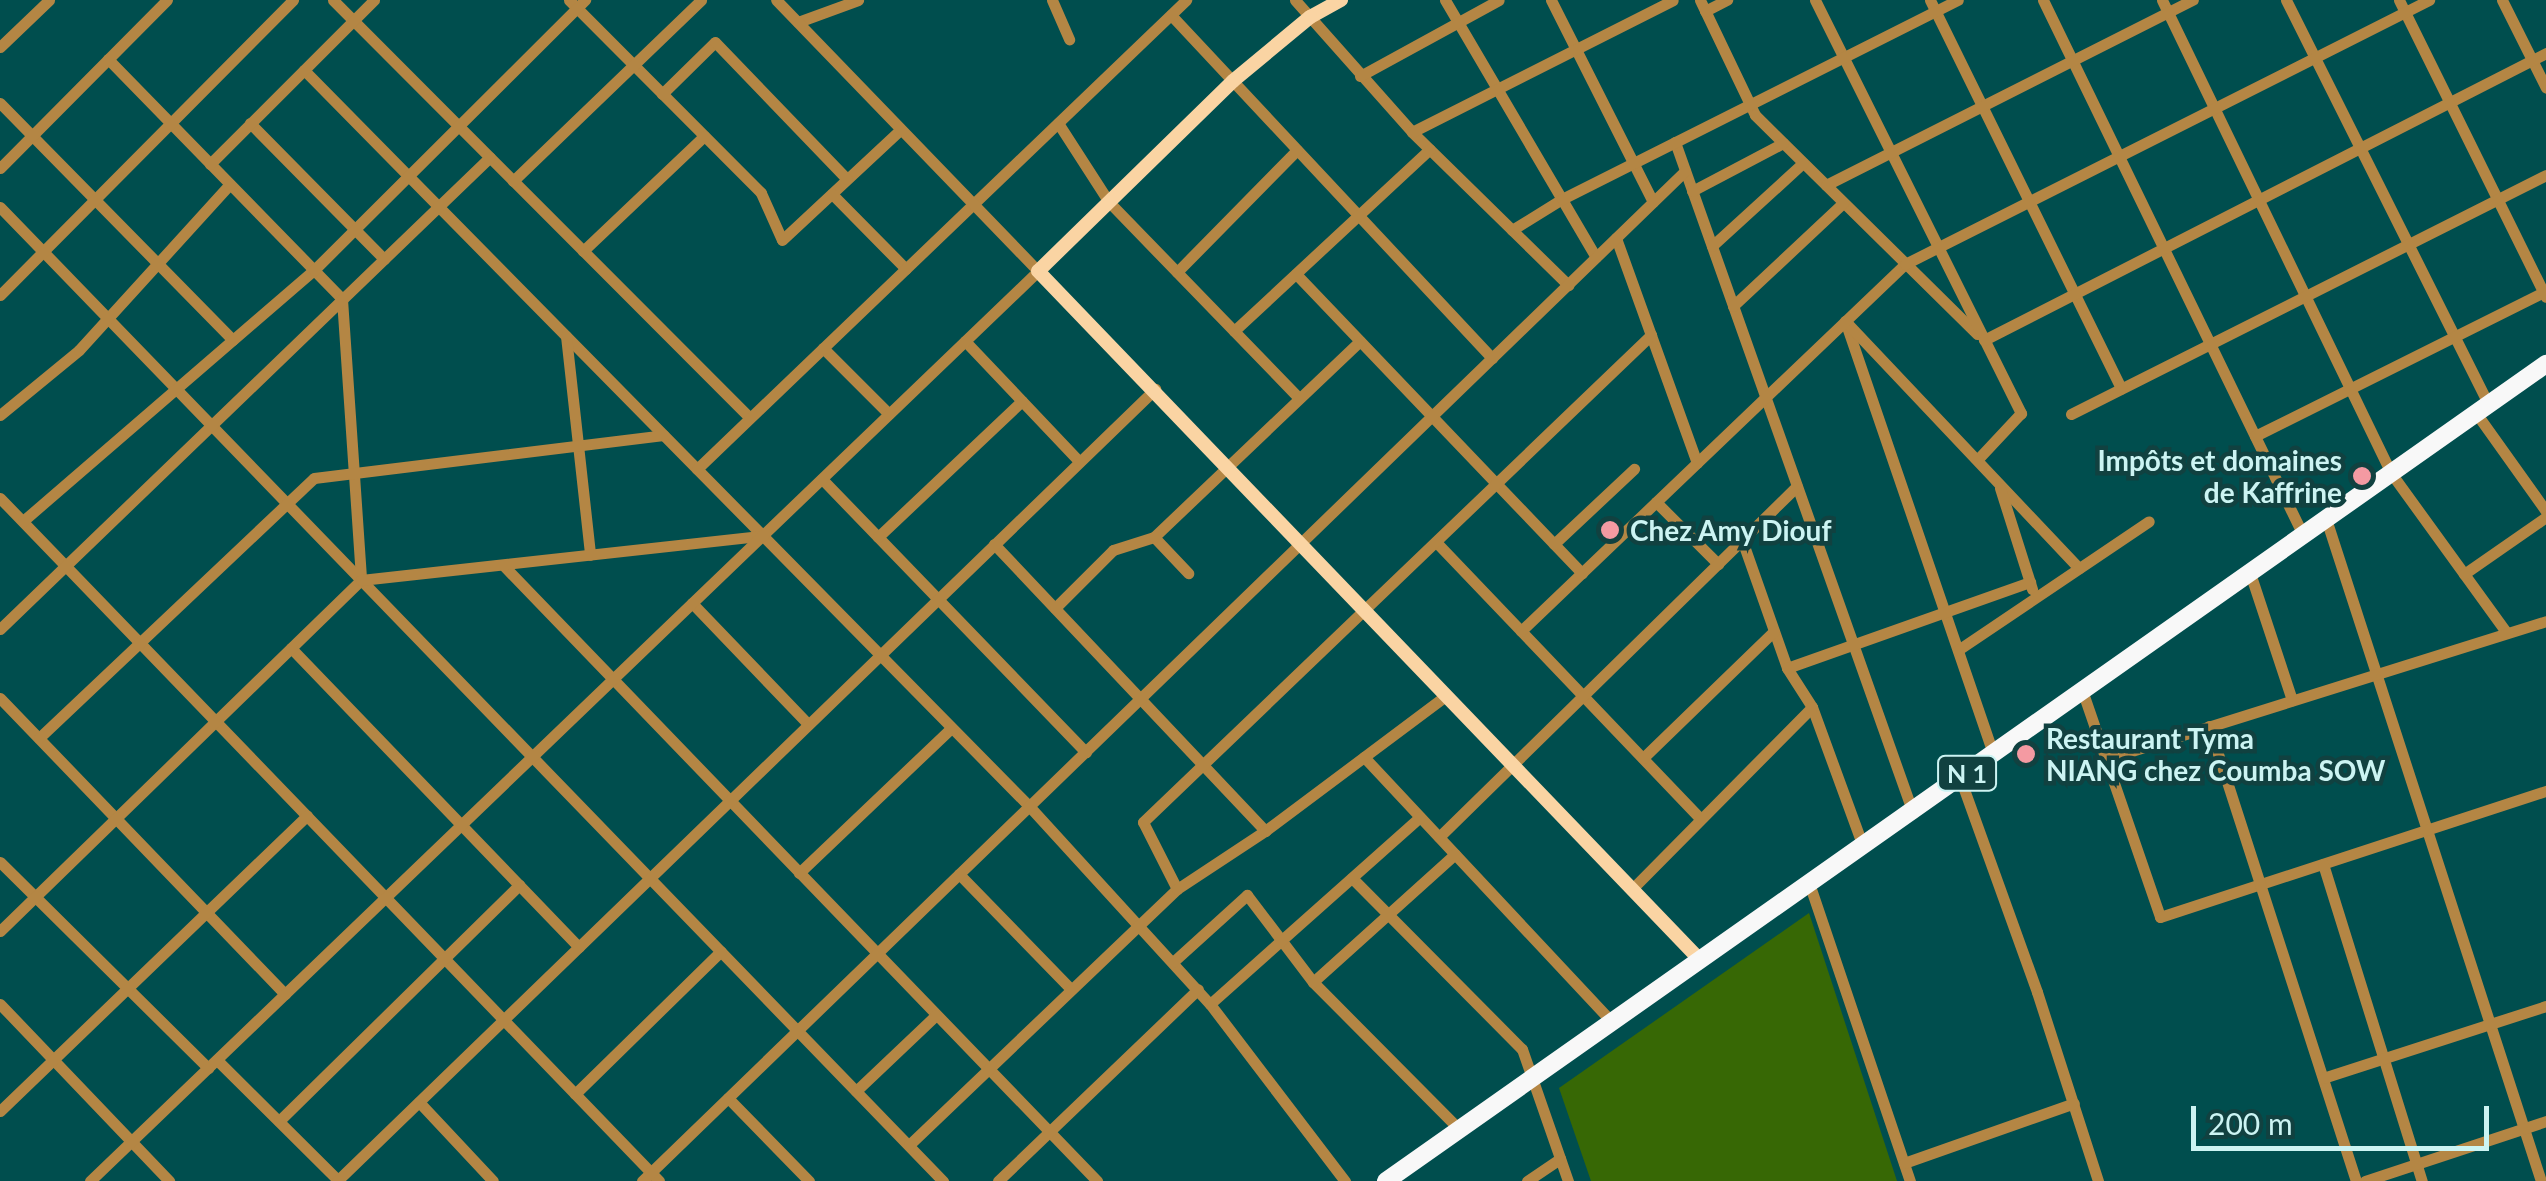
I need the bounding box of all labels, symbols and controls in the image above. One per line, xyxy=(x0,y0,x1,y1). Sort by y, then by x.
place label: Impôts et domaines de Kaffrine xyxy=(2097,443,2342,509)
marker: Impôts et domaines de Kaffrine xyxy=(2351,465,2373,487)
place label: Chez Amy Diouf xyxy=(1630,513,1833,547)
marker: Chez Amy Diouf xyxy=(1599,519,1621,541)
place label: Restaurant Tyma NIANG chez Coumba SOW xyxy=(2046,721,2385,787)
marker: Restaurant Tyma NIANG chez Coumba SOW xyxy=(2015,743,2037,765)
road number: N 1 xyxy=(1937,753,1997,793)
scale bar xyxy=(2196,1086,2494,1148)
text: 200 m xyxy=(2208,1105,2293,1141)

